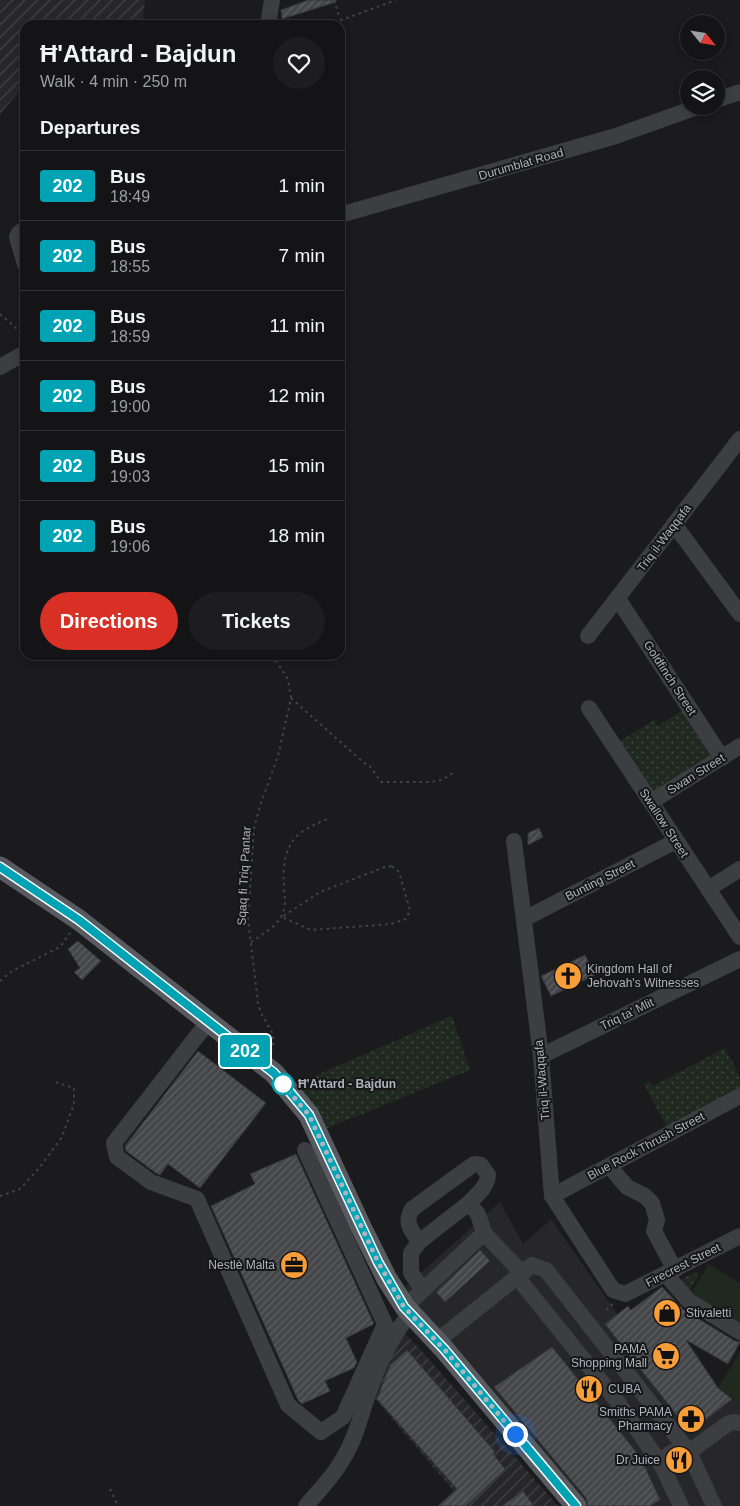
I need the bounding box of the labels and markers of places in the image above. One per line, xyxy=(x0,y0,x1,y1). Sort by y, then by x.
church icon: Kingdom Hall of Jehovah's Witnesses xyxy=(553,961,583,991)
place label: Kingdom Hall of Jehovah's Witnesses xyxy=(587,962,699,990)
marker: Ħ'Attard - Bajdun xyxy=(272,1073,294,1095)
place label: Ħ'Attard - Bajdun xyxy=(298,1077,396,1091)
office icon: Nestlè Malta xyxy=(279,1250,309,1280)
place label: Nestlè Malta xyxy=(208,1258,275,1272)
shop icon: Stivaletti xyxy=(652,1298,682,1328)
place label: Stivaletti xyxy=(686,1306,731,1320)
supermarket icon: PAMA Shopping Mall xyxy=(651,1341,681,1371)
place label: PAMA Shopping Mall xyxy=(571,1342,647,1370)
restaurant icon: CUBA xyxy=(574,1374,604,1404)
place label: CUBA xyxy=(608,1382,641,1396)
pharmacy icon: Smiths PAMA Pharmacy xyxy=(676,1404,706,1434)
place label: Smiths PAMA Pharmacy xyxy=(599,1405,672,1433)
restaurant icon: Dr Juice xyxy=(664,1445,694,1475)
place label: Dr Juice xyxy=(616,1453,660,1467)

